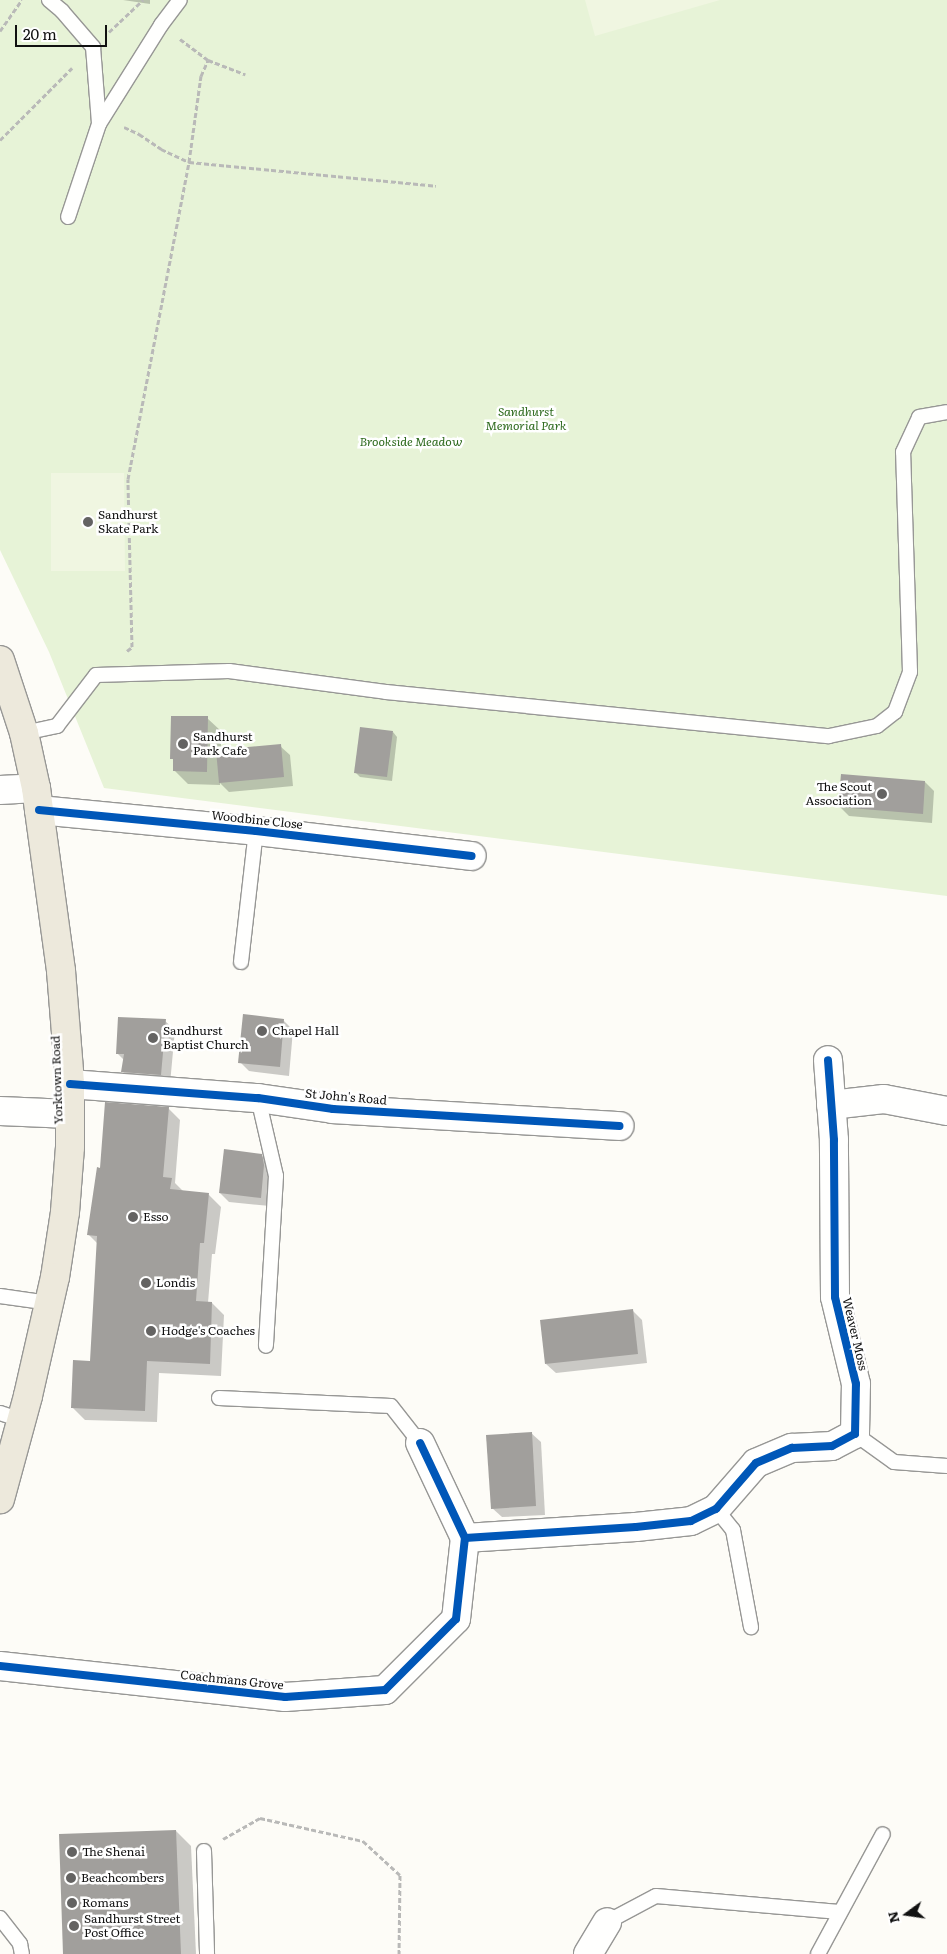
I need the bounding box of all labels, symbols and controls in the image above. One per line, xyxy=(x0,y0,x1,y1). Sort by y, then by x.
scale bar xyxy=(18,15,110,47)
text: 20 m xyxy=(23,22,57,45)
park label: Sandhurst Memorial Park xyxy=(486,405,566,433)
park label: Brookside Meadow xyxy=(360,435,462,449)
place label: Sandhurst Skate Park xyxy=(98,508,158,536)
marker: Sandhurst Skate Park xyxy=(82,516,94,528)
place label: Sandhurst Park Cafe xyxy=(193,730,253,758)
marker: Sandhurst Park Cafe xyxy=(177,738,189,750)
place label: The Scout Association xyxy=(806,780,872,808)
marker: The Scout Association xyxy=(876,788,888,800)
street label: Woodbine Close xyxy=(211,808,303,832)
place label: Sandhurst Baptist Church xyxy=(163,1024,249,1052)
place label: Chapel Hall xyxy=(272,1024,339,1038)
marker: Chapel Hall xyxy=(256,1025,268,1037)
marker: Sandhurst Baptist Church xyxy=(147,1032,159,1044)
street label: Yorktown Road xyxy=(48,1036,66,1124)
street label: St John's Road xyxy=(305,1086,387,1108)
place label: Esso xyxy=(143,1210,169,1224)
marker: Esso xyxy=(127,1211,139,1223)
place label: Londis xyxy=(156,1276,195,1290)
marker: Londis xyxy=(140,1277,152,1289)
street label: Weaver Moss xyxy=(840,1296,870,1372)
place label: Hodge's Coaches xyxy=(161,1324,255,1338)
marker: Hodge's Coaches xyxy=(145,1325,157,1337)
street label: Coachmans Grove xyxy=(180,1667,284,1693)
place label: The Shenai xyxy=(82,1845,145,1859)
marker: The Shenai xyxy=(66,1846,78,1858)
place label: Beachcombers xyxy=(81,1871,164,1885)
marker: Beachcombers xyxy=(65,1872,77,1884)
north arrow xyxy=(882,1889,932,1939)
place label: Romans xyxy=(82,1896,128,1910)
marker: Romans xyxy=(66,1897,78,1909)
text: N xyxy=(881,1910,904,1926)
place label: Sandhurst Street Post Office xyxy=(84,1912,180,1940)
marker: Sandhurst Street Post Office xyxy=(68,1920,80,1932)

